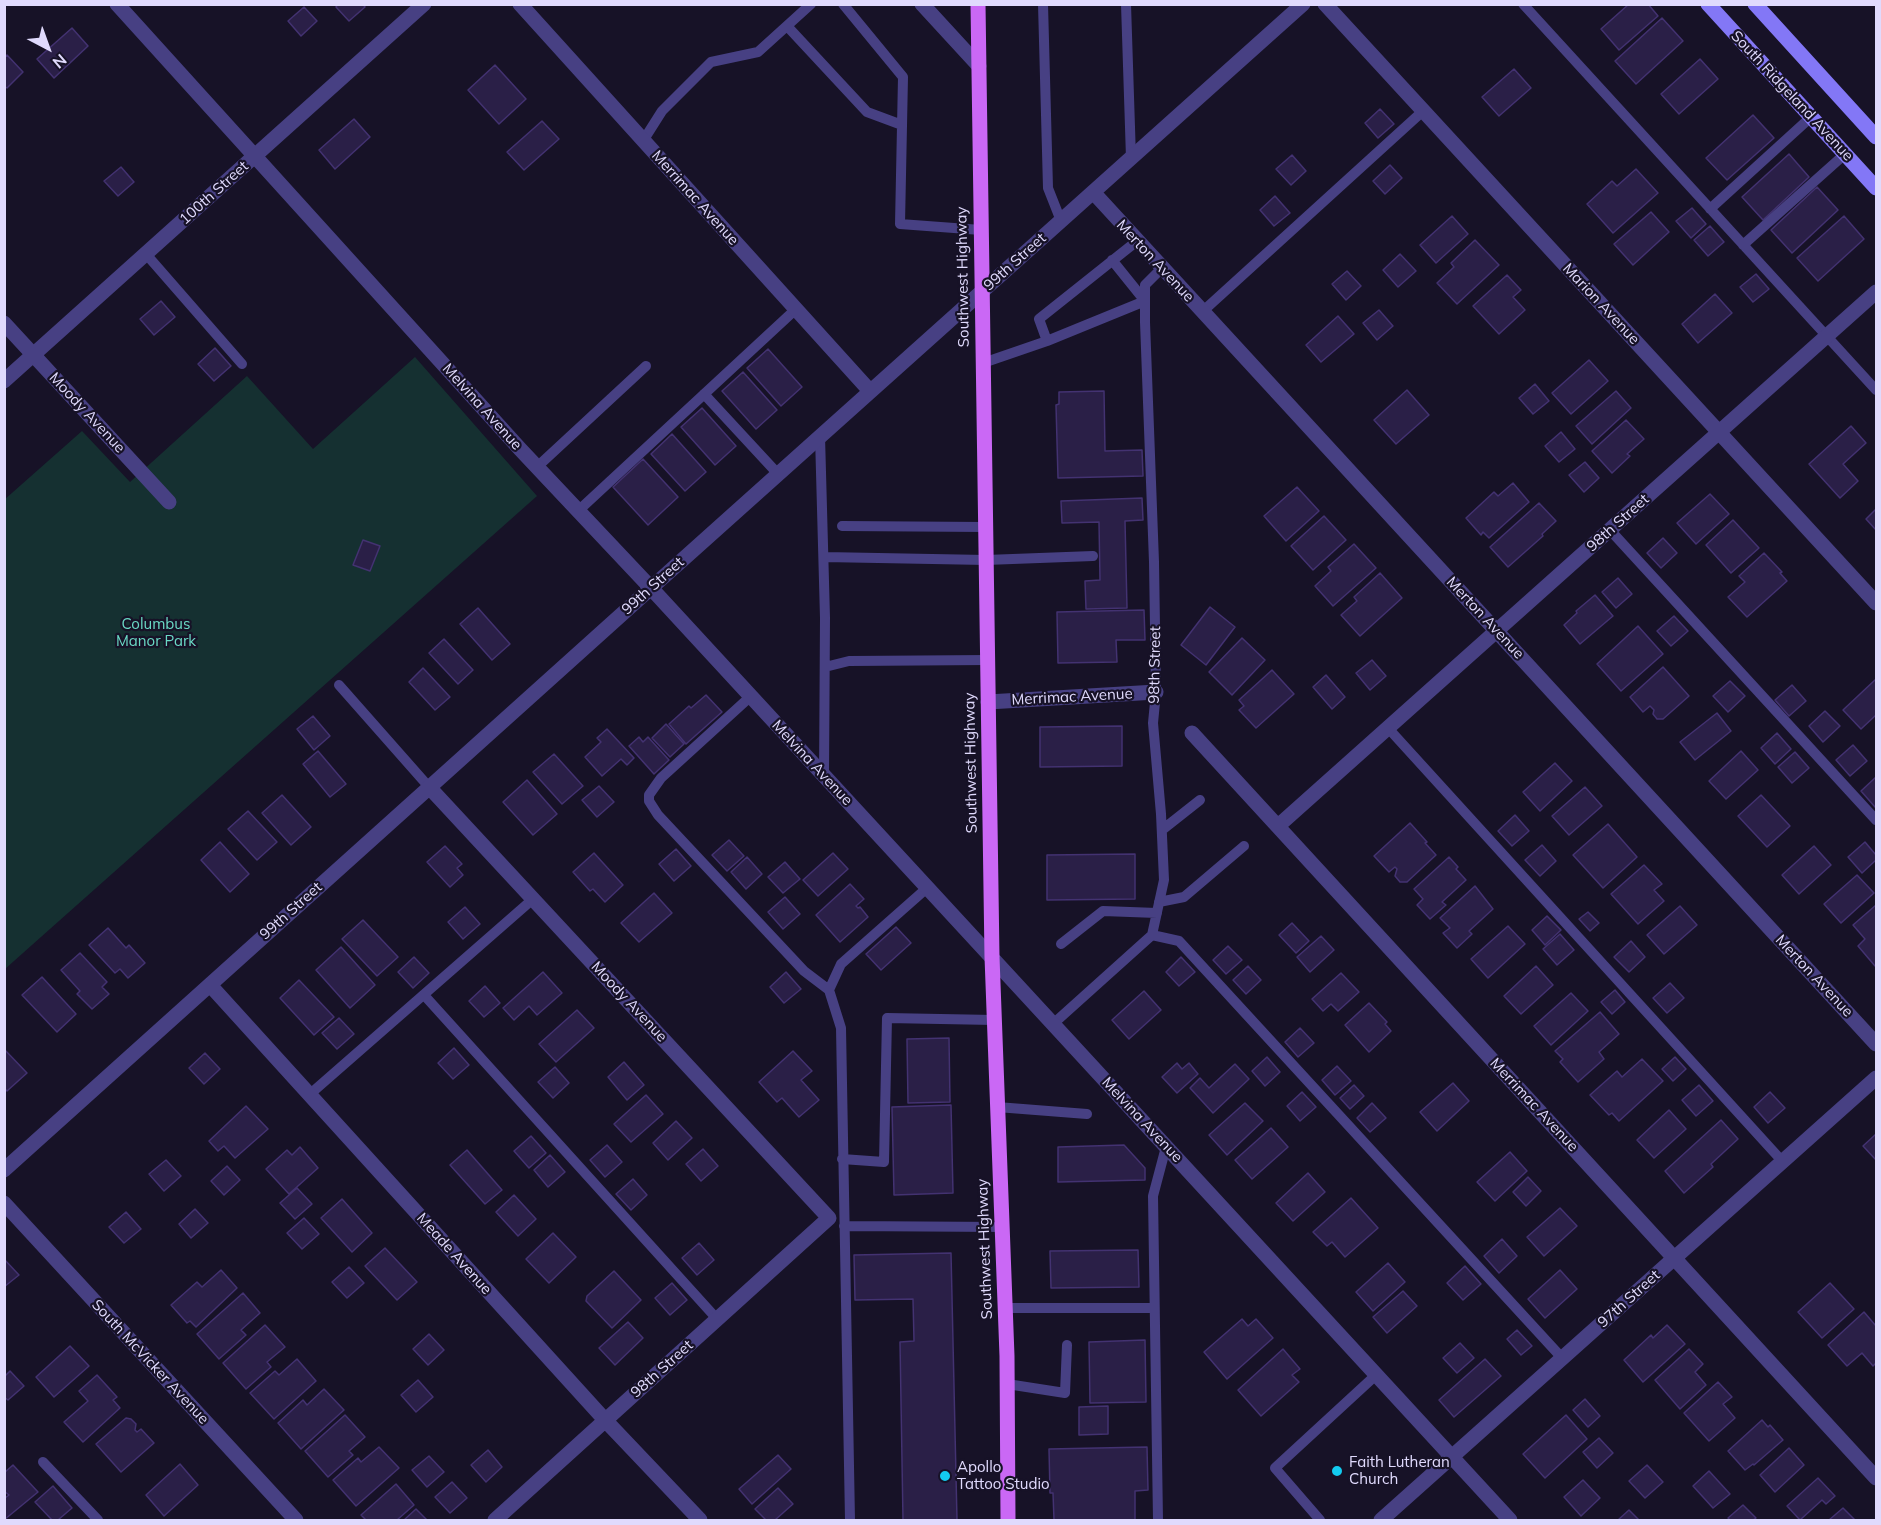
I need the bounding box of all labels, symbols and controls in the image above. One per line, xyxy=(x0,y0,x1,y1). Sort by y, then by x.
north arrow xyxy=(18,18,78,78)
street label: South Ridgeland Avenue xyxy=(1727,27,1857,165)
text: N xyxy=(49,50,71,73)
street label: Merrimac Avenue xyxy=(648,147,742,249)
street label: 100th Street xyxy=(176,157,252,229)
street label: Southwest Highway xyxy=(953,206,973,348)
street label: Merton Avenue xyxy=(1112,216,1198,306)
street label: 99th Street xyxy=(980,229,1050,295)
street label: Marion Avenue xyxy=(1559,260,1643,348)
street label: Melvina Avenue xyxy=(438,360,526,454)
street label: Moody Avenue xyxy=(45,369,129,457)
street label: 98th Street xyxy=(1583,490,1653,556)
street label: 99th Street xyxy=(618,553,688,619)
street label: Merton Avenue xyxy=(1442,573,1528,663)
park label: Columbus Manor Park xyxy=(116,615,196,650)
street label: 98th Street xyxy=(1145,626,1165,704)
street label: Merrimac Avenue xyxy=(1011,685,1133,709)
street label: Southwest Highway xyxy=(961,692,981,834)
street label: Melvina Avenue xyxy=(768,717,856,809)
street label: 99th Street xyxy=(256,878,326,944)
street label: Merton Avenue xyxy=(1771,931,1857,1021)
street label: Moody Avenue xyxy=(587,958,671,1046)
street label: Merrimac Avenue xyxy=(1486,1055,1582,1155)
street label: Melvina Avenue xyxy=(1098,1074,1186,1166)
street label: Southwest Highway xyxy=(974,1178,996,1320)
street label: Meade Avenue xyxy=(413,1210,495,1298)
street label: 97th Street xyxy=(1594,1266,1664,1332)
street label: South McVicker Avenue xyxy=(88,1296,212,1428)
street label: 98th Street xyxy=(627,1336,697,1402)
place label: Faith Lutheran Church xyxy=(1349,1453,1450,1488)
place label: Apollo Tattoo Studio xyxy=(957,1458,1050,1493)
marker: Faith Lutheran Church xyxy=(1330,1464,1344,1478)
marker: Apollo Tattoo Studio xyxy=(938,1469,952,1483)

